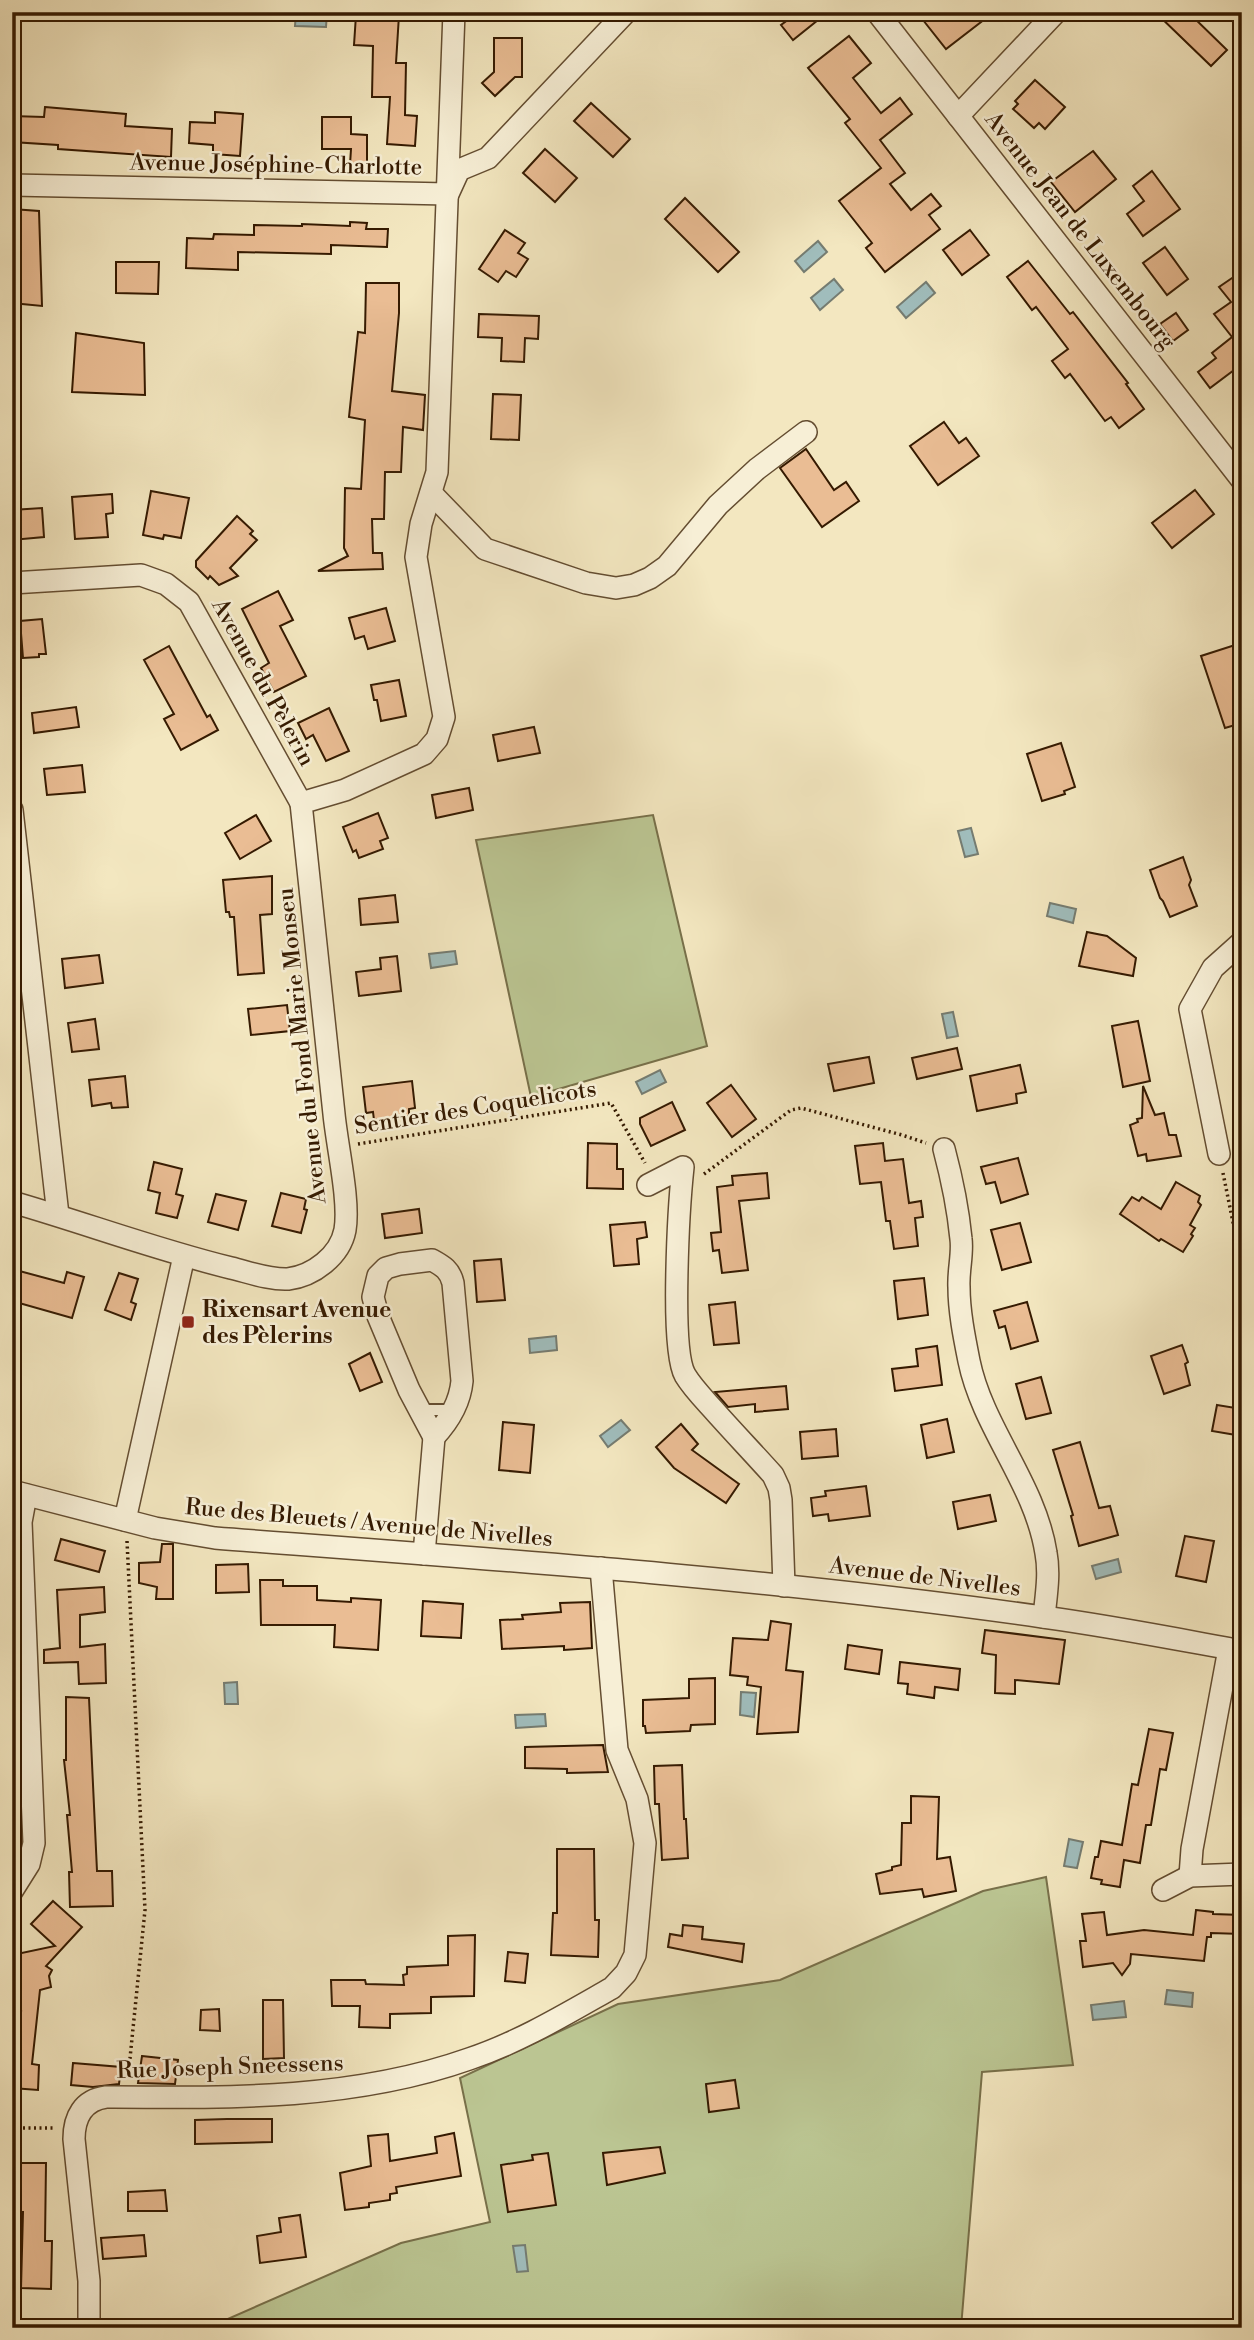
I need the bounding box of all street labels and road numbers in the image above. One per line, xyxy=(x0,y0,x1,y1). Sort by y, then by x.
street label: Avenue Jean de Luxembourg xyxy=(978,106,1182,355)
street label: Avenue Joséphine-Charlotte xyxy=(129,148,422,182)
street label: Avenue du Pèlerin xyxy=(205,593,321,771)
street label: Avenue du Fond Marie Monseu xyxy=(271,887,333,1206)
street label: Sentier des Coquelicots xyxy=(352,1075,598,1141)
street label: Rue des Bleuets / Avenue de Nivelles xyxy=(184,1493,554,1553)
street label: Avenue de Nivelles xyxy=(827,1551,1022,1603)
street label: Rue Joseph Sneessens xyxy=(116,2049,344,2085)

